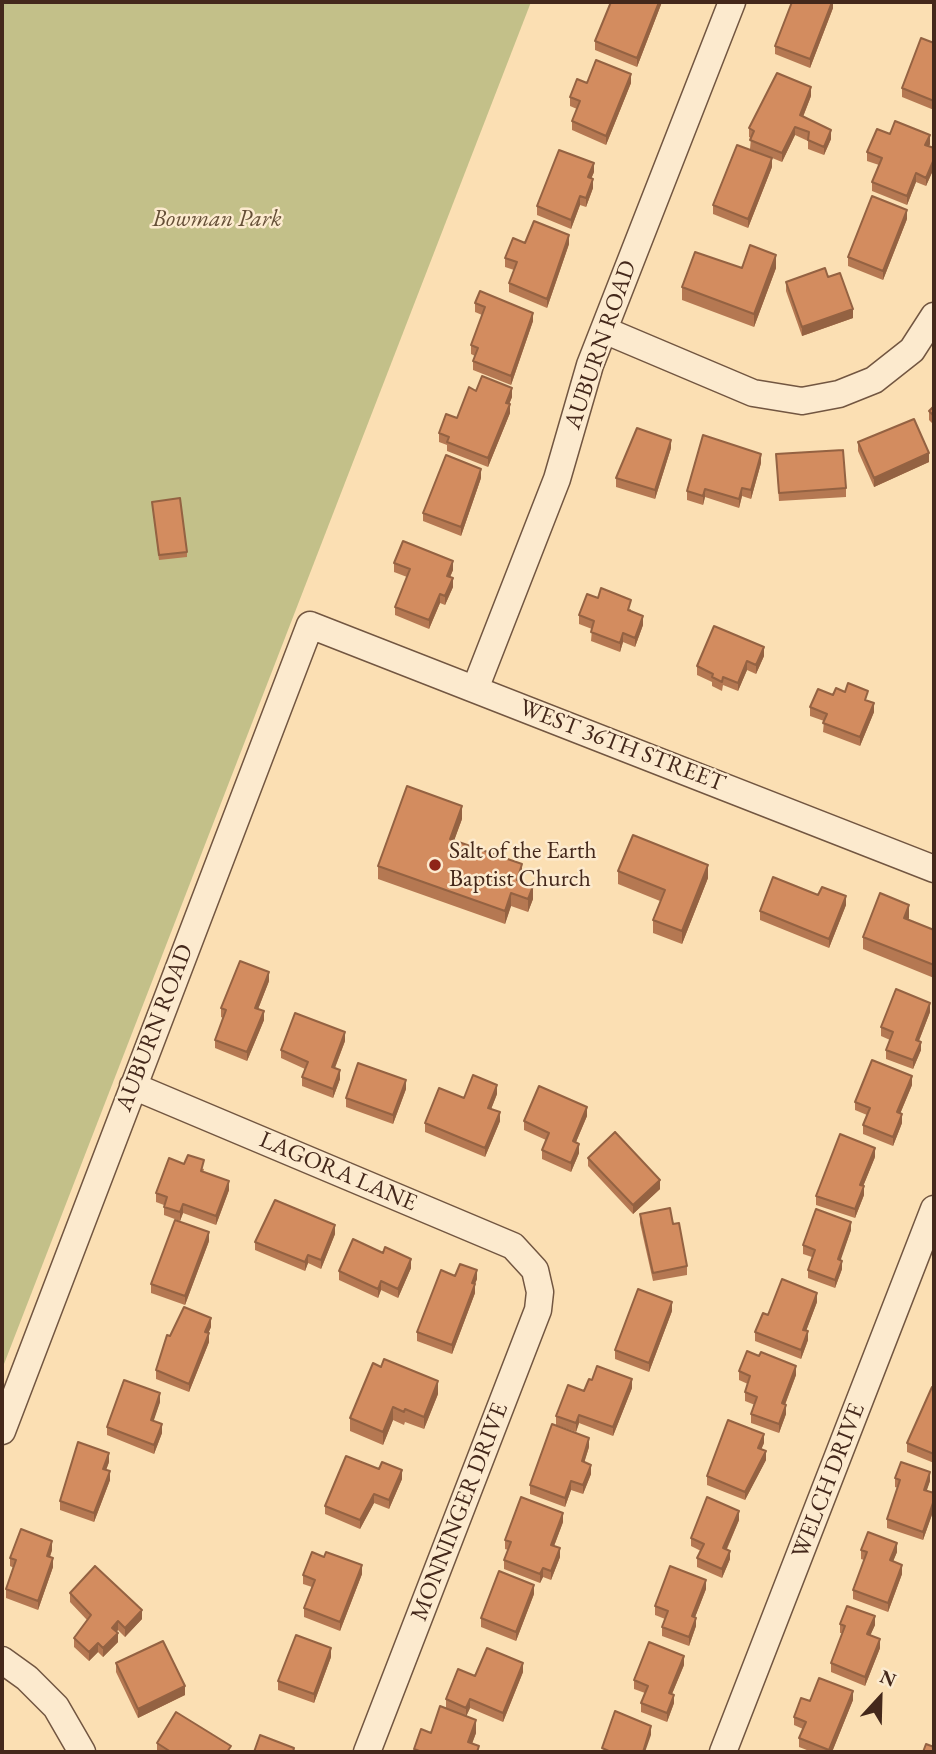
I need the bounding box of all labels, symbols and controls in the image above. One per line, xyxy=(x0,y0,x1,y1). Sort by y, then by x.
park label: Bowman Park xyxy=(152,205,282,233)
street label: AUBURN ROAD xyxy=(559,257,643,433)
street label: WEST 36TH STREET xyxy=(515,693,729,799)
place label: Salt of the Earth Baptist Church xyxy=(449,837,597,893)
marker: Salt of the Earth Baptist Church xyxy=(427,857,443,873)
street label: AUBURN ROAD xyxy=(110,940,200,1116)
street label: LAGORA LANE xyxy=(255,1126,421,1218)
street label: MONNINGER DRIVE xyxy=(405,1399,515,1625)
street label: WELCH DRIVE xyxy=(786,1399,872,1563)
north arrow xyxy=(845,1663,915,1733)
text: N xyxy=(876,1664,900,1693)

